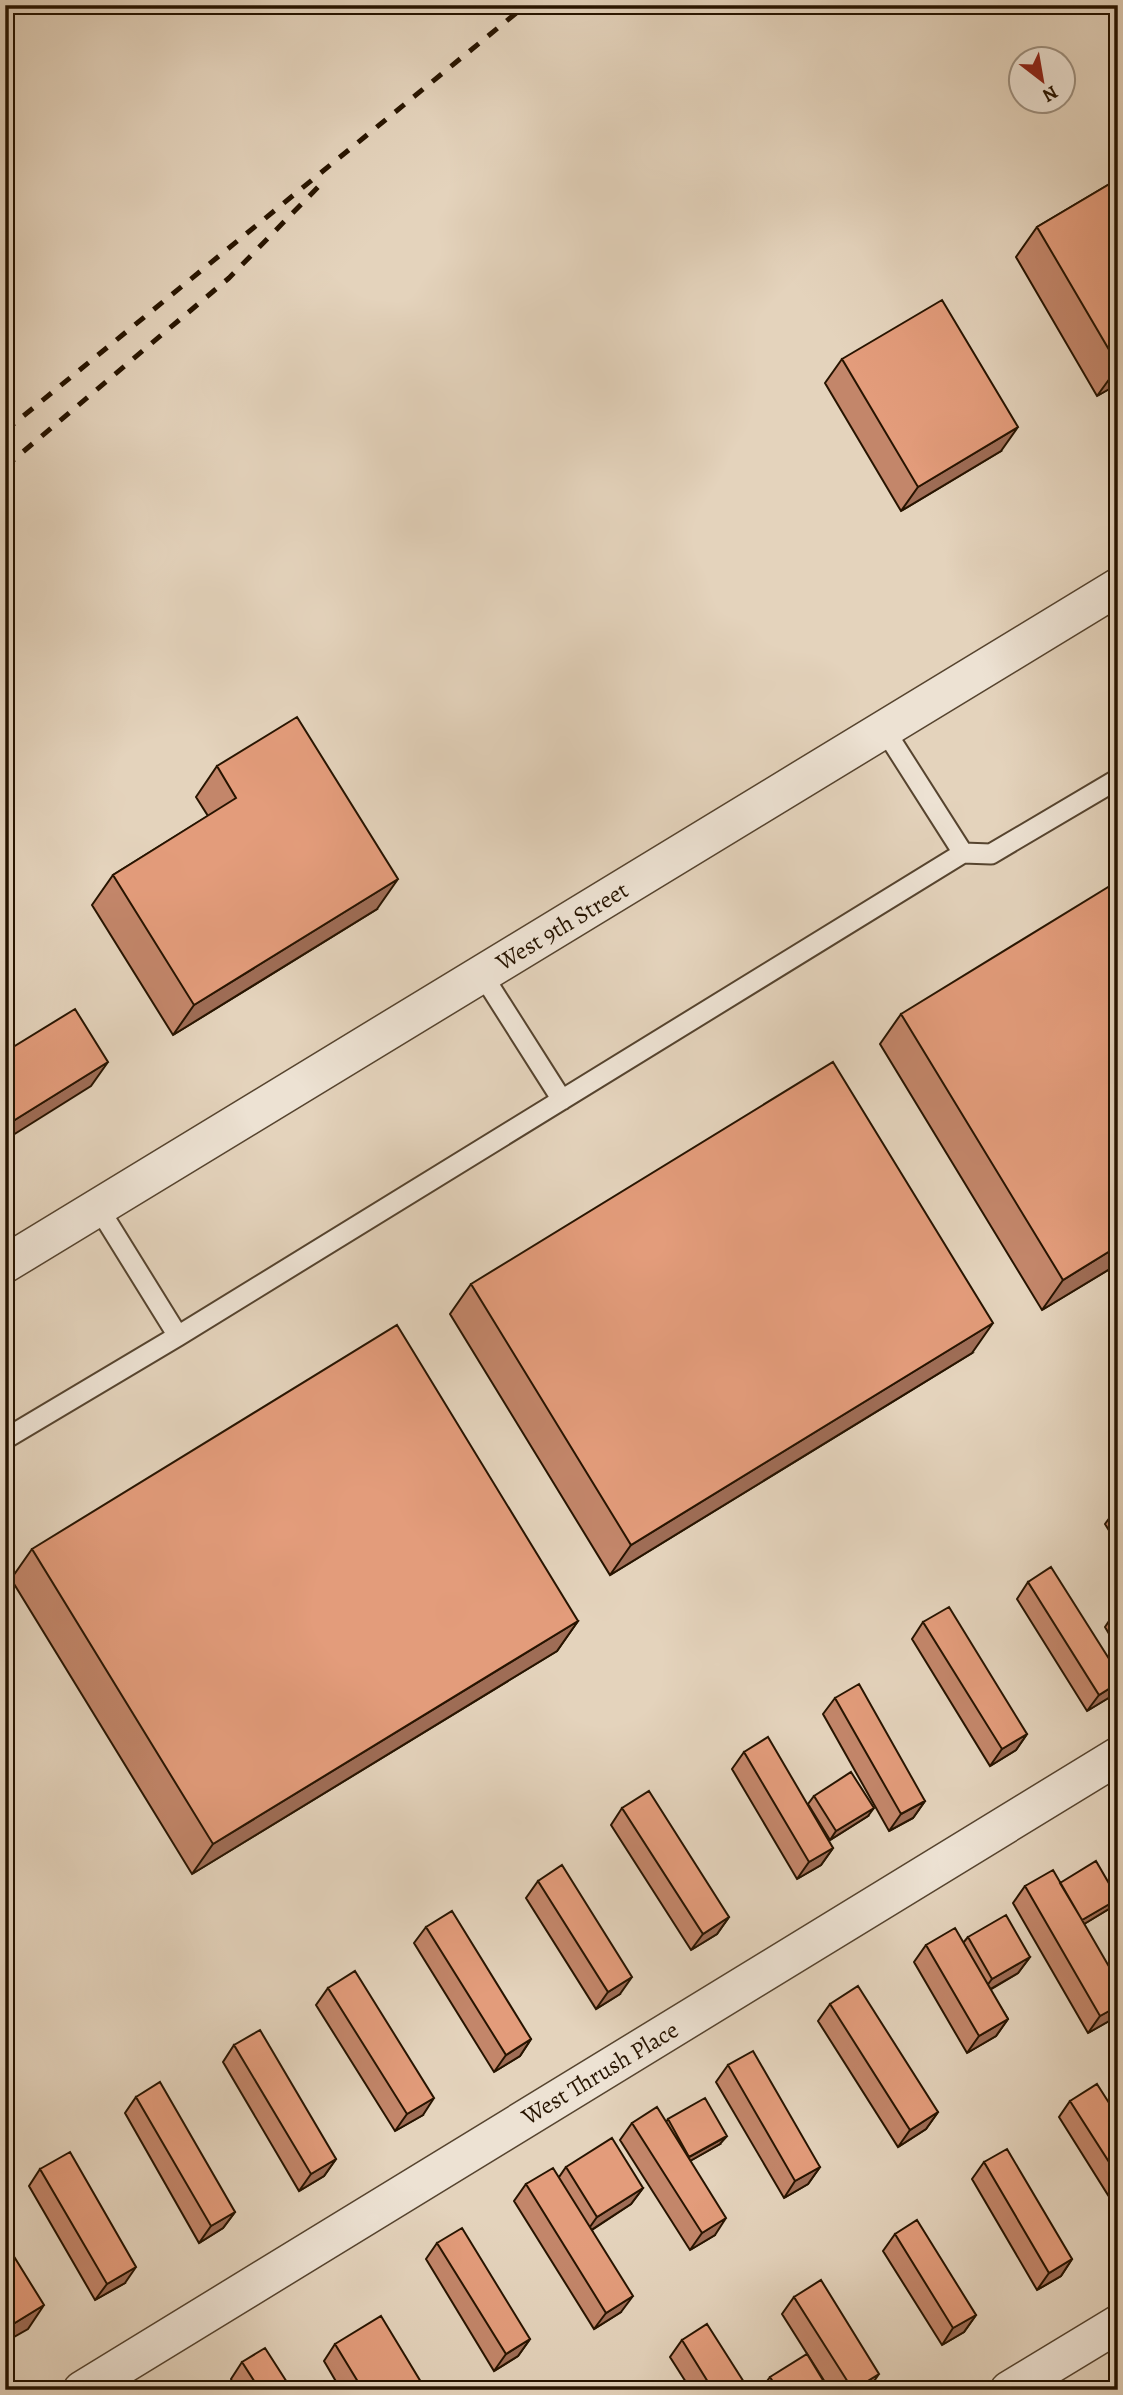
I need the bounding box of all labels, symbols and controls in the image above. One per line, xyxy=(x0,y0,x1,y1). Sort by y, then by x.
north arrow xyxy=(1007,46,1078,116)
text: N xyxy=(1037,79,1063,109)
street label: West 9th Street xyxy=(489,874,634,979)
street label: West Thrush Place xyxy=(515,2014,684,2133)

